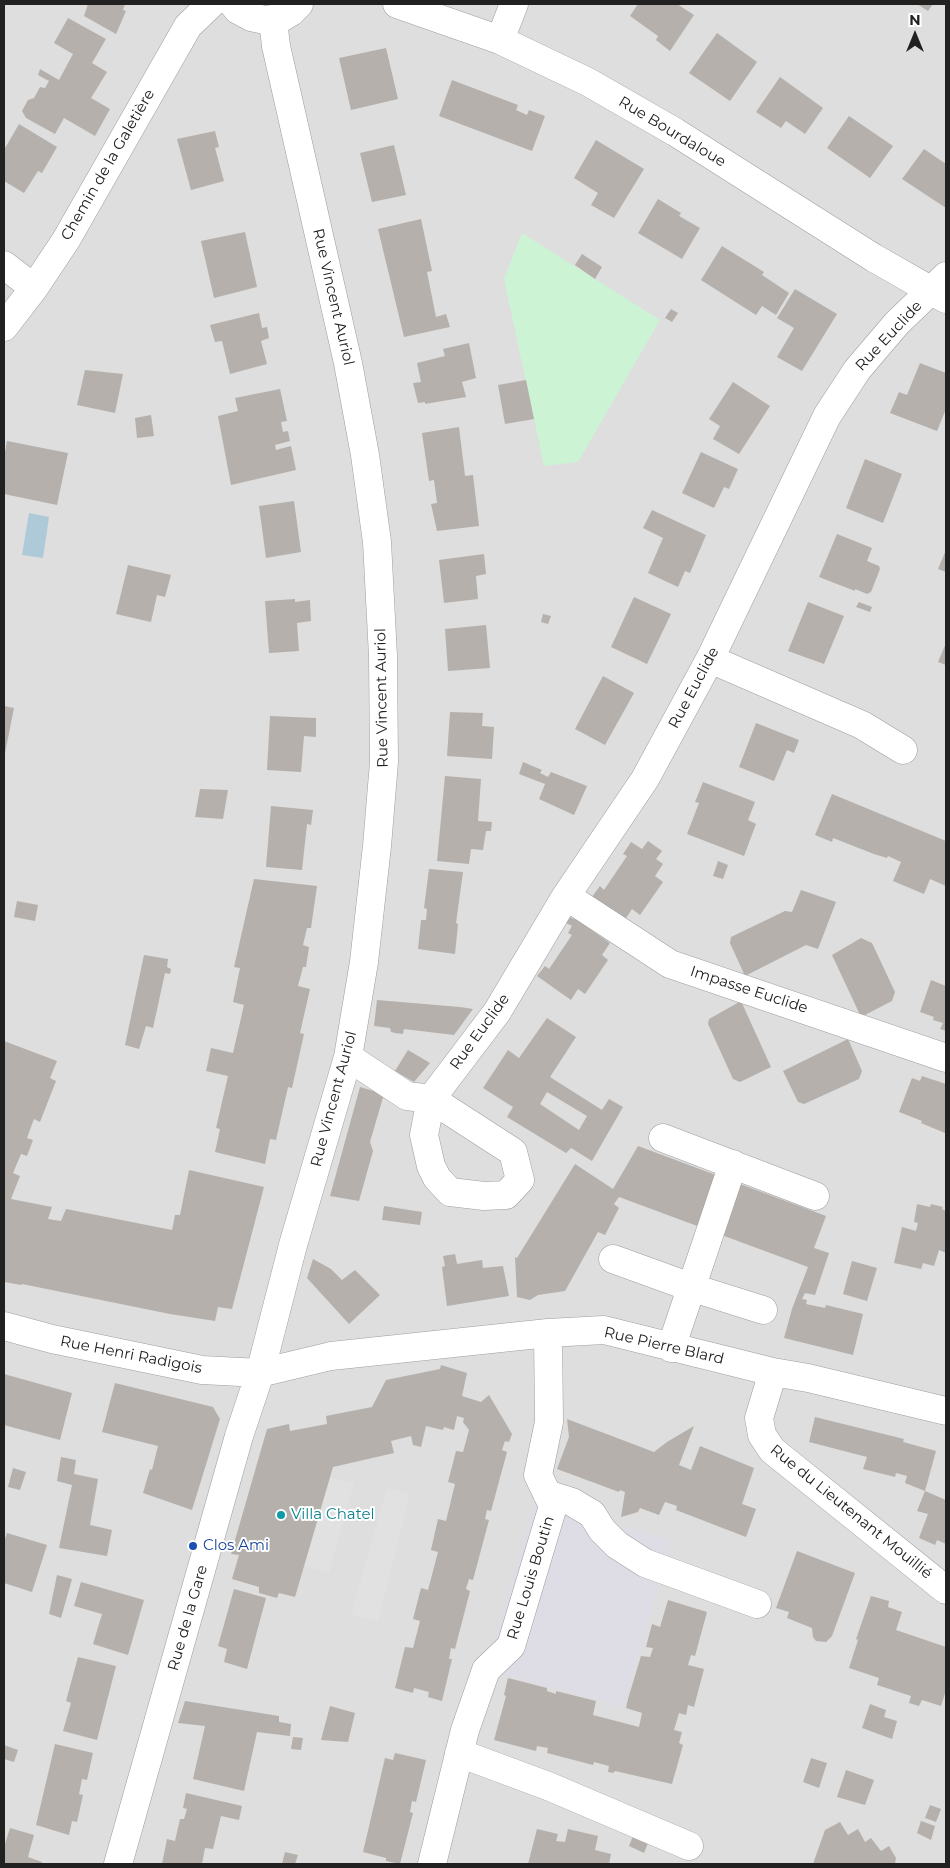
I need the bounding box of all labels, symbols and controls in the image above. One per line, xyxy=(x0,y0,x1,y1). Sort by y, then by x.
north arrow xyxy=(890,10,940,60)
text: N xyxy=(909,11,921,29)
street label: Chemin de la Galetière xyxy=(57,86,159,244)
street label: Rue Bourdaloue xyxy=(615,93,729,171)
street label: Rue Vincent Auriol xyxy=(308,227,358,367)
street label: Rue Euclide xyxy=(852,297,926,375)
street label: Rue Vincent Auriol xyxy=(372,628,392,768)
street label: Rue Euclide xyxy=(665,644,723,732)
street label: Impasse Euclide xyxy=(688,962,810,1018)
street label: Rue Euclide xyxy=(446,990,514,1074)
street label: Rue Vincent Auriol xyxy=(307,1029,361,1169)
street label: Rue Pierre Blard xyxy=(602,1323,726,1369)
street label: Rue Henri Radigois xyxy=(59,1332,203,1378)
street label: Rue du Lieutenant Mouillié xyxy=(766,1441,936,1583)
place label: Villa Chatel xyxy=(291,1506,375,1524)
marker: Villa Chatel xyxy=(275,1509,287,1521)
street label: Rue Louis Boutin xyxy=(504,1514,558,1642)
place label: Clos Ami xyxy=(203,1537,269,1555)
marker: Clos Ami xyxy=(187,1540,199,1552)
street label: Rue de la Gare xyxy=(164,1563,212,1673)

